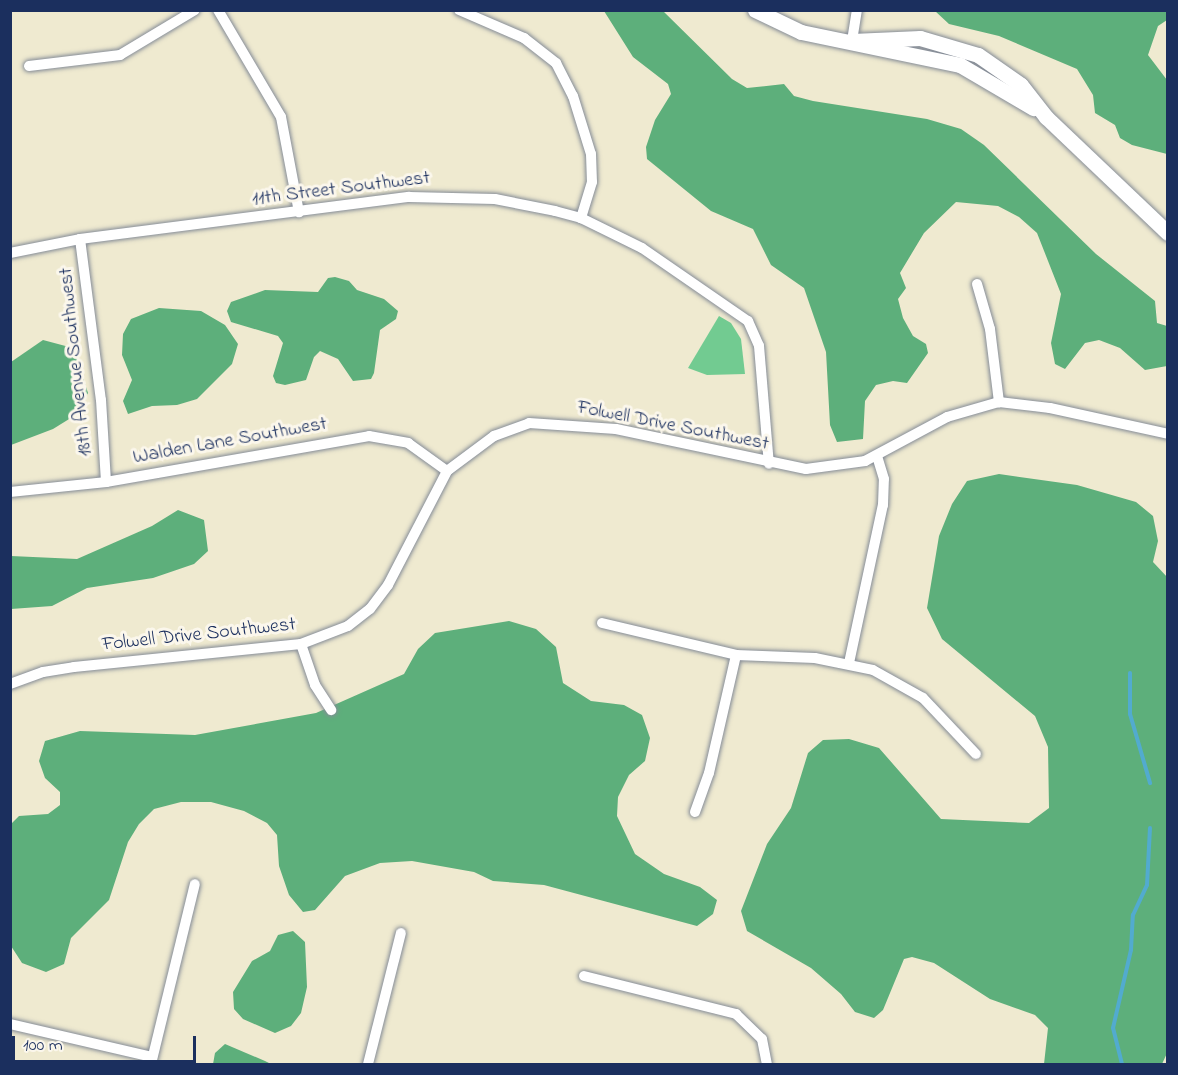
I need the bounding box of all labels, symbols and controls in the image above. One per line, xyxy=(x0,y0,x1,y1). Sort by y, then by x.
street label: 11th Street Southwest xyxy=(251,166,431,212)
street label: 18th Avenue Southwest xyxy=(54,266,98,458)
street label: Folwell Drive Southwest xyxy=(575,396,771,456)
street label: Walden Lane Southwest xyxy=(131,412,329,470)
street label: Folwell Drive Southwest xyxy=(101,613,297,657)
scale bar xyxy=(15,1024,200,1062)
text: 100 m xyxy=(23,1033,63,1059)

